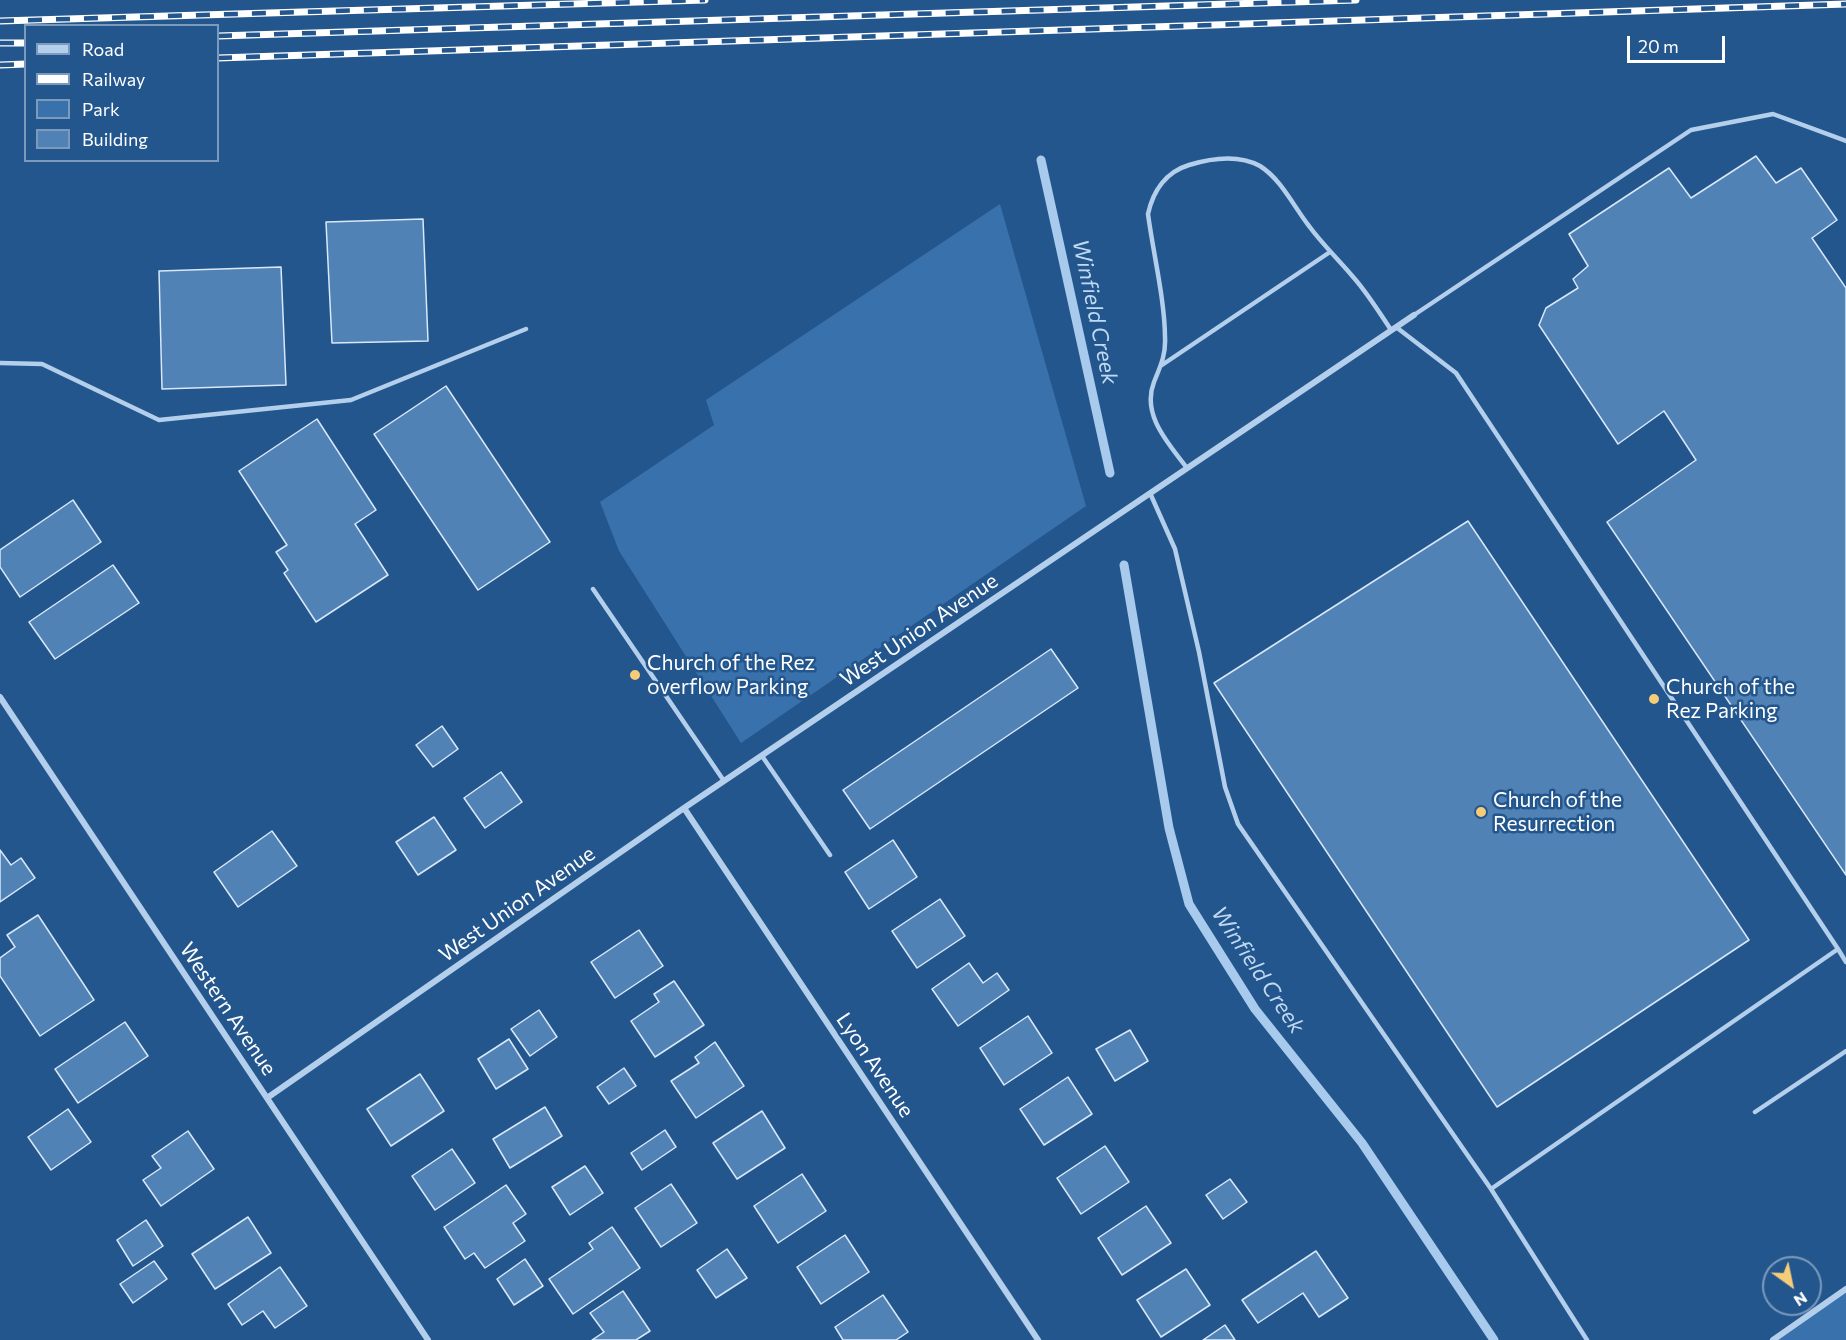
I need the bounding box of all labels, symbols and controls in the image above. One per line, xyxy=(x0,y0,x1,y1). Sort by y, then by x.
legend xyxy=(24,24,219,162)
scale bar xyxy=(1630,24,1728,62)
text: 20 m xyxy=(1638,35,1679,57)
text: Road xyxy=(82,38,124,60)
text: Railway xyxy=(82,68,145,90)
text: Park xyxy=(82,98,120,120)
text: Building xyxy=(82,128,148,150)
water label: Winfield Creek xyxy=(1067,237,1123,387)
street label: West Union Avenue xyxy=(835,568,1003,692)
place label: Church of the Rez overflow Parking xyxy=(647,650,815,700)
marker: Church of the Rez overflow Parking xyxy=(628,668,642,682)
place label: Church of the Rez Parking xyxy=(1666,674,1795,724)
marker: Church of the Rez Parking xyxy=(1647,692,1661,706)
place label: Church of the Resurrection xyxy=(1493,787,1622,837)
marker: Church of the Resurrection xyxy=(1474,805,1488,819)
street label: West Union Avenue xyxy=(434,841,600,967)
water label: Winfield Creek xyxy=(1206,901,1310,1039)
street label: Western Avenue xyxy=(174,938,282,1080)
street label: Lyon Avenue xyxy=(831,1008,919,1122)
north arrow xyxy=(1762,1256,1822,1316)
text: N xyxy=(1791,1289,1811,1311)

